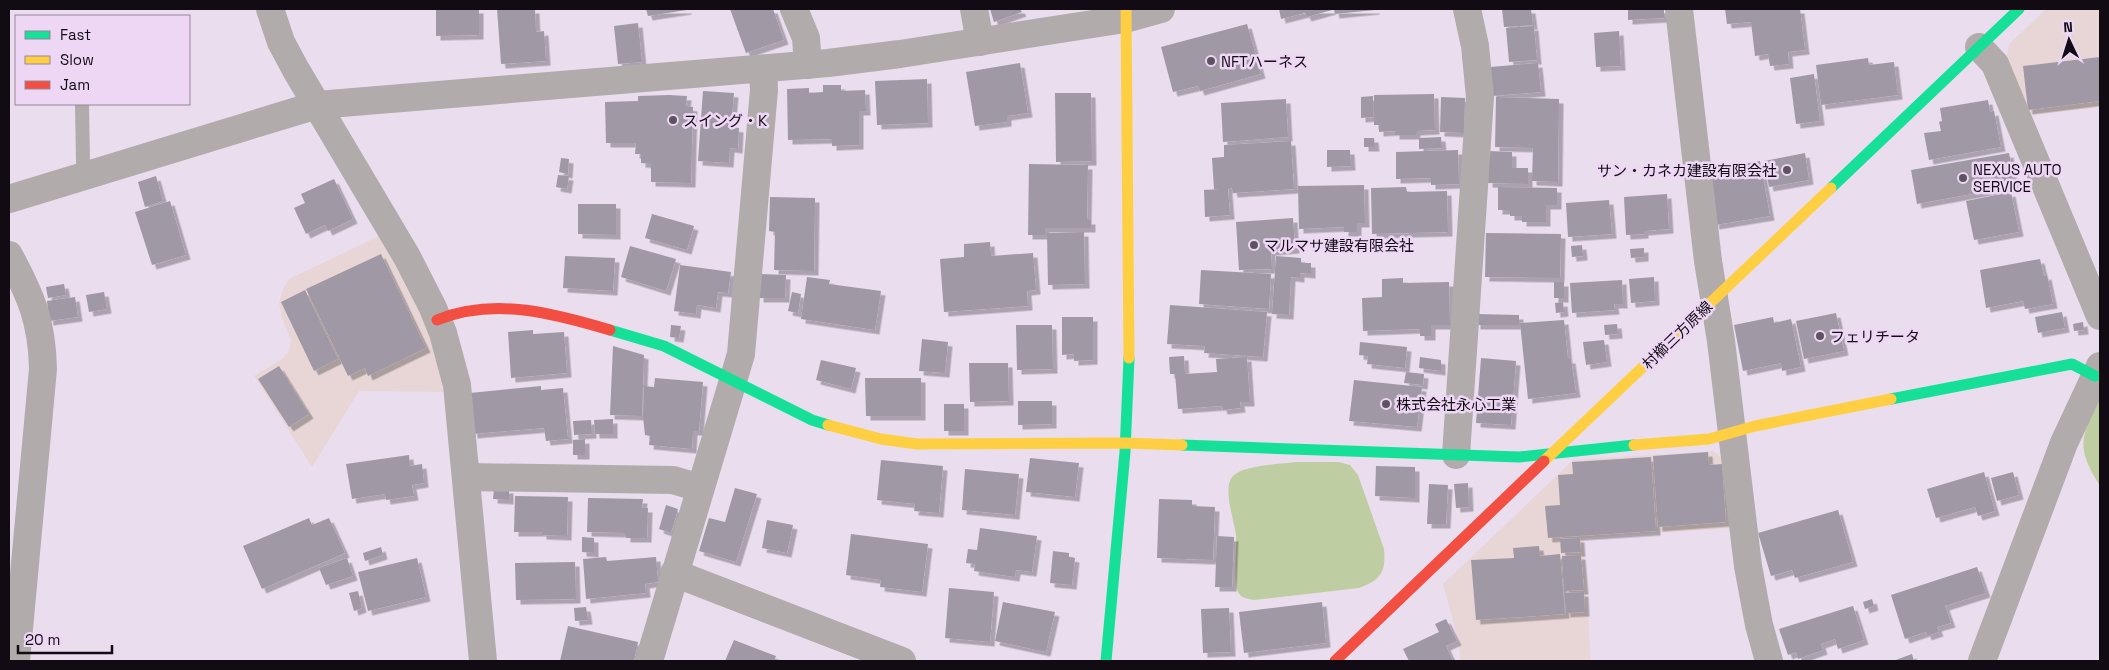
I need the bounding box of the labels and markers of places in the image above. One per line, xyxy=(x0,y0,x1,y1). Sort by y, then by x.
place label: NFTハーネス xyxy=(1221,52,1308,71)
marker: NFTハーネス xyxy=(1205,55,1217,67)
place label: スイング・K xyxy=(683,111,767,130)
marker: スイング・K xyxy=(667,114,679,126)
place label: NEXUS AUTO SERVICE xyxy=(1973,160,2061,196)
place label: サン・カネカ建設有限会社 xyxy=(1597,161,1777,180)
marker: サン・カネカ建設有限会社 xyxy=(1781,164,1793,176)
marker: NEXUS AUTO SERVICE xyxy=(1957,172,1969,184)
place label: マルマサ建設有限会社 xyxy=(1264,236,1414,255)
marker: マルマサ建設有限会社 xyxy=(1248,239,1260,251)
place label: フェリチータ xyxy=(1830,327,1920,346)
marker: フェリチータ xyxy=(1814,330,1826,342)
place label: 株式会社永心工業 xyxy=(1396,395,1516,414)
marker: 株式会社永心工業 xyxy=(1380,398,1392,410)

